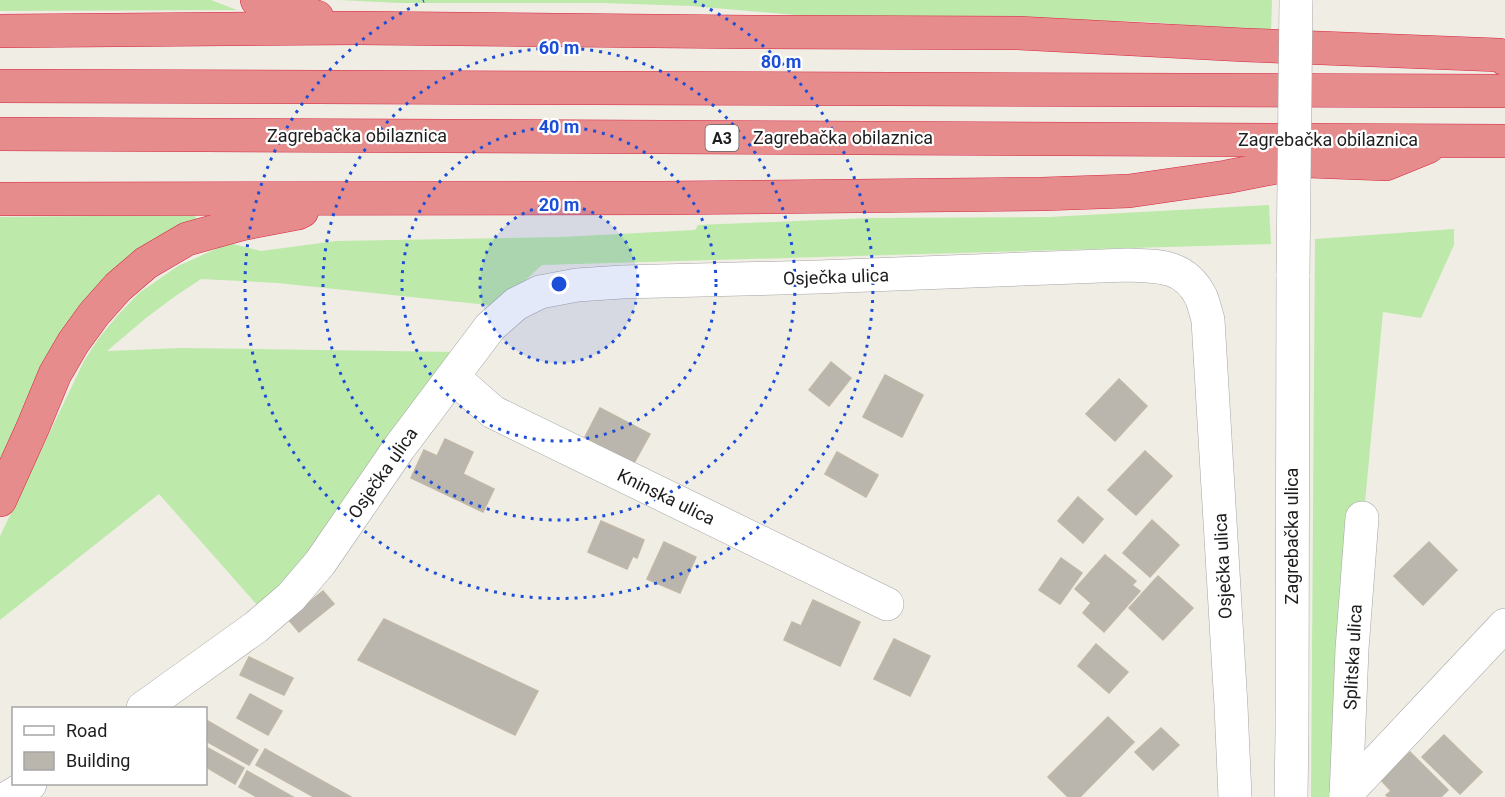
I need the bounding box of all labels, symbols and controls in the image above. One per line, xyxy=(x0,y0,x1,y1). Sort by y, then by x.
text: 60 m xyxy=(539,37,579,58)
text: 80 m xyxy=(761,51,801,72)
text: 40 m xyxy=(539,116,579,137)
street label: Zagrebačka obilaznica xyxy=(267,125,447,146)
road number: A3 xyxy=(706,125,738,151)
street label: Zagrebačka obilaznica xyxy=(753,127,933,148)
street label: Zagrebačka obilaznica xyxy=(1238,129,1418,150)
text: 20 m xyxy=(539,194,579,215)
street label: Osječka ulica xyxy=(783,264,889,289)
centre of rings xyxy=(549,274,569,294)
street label: Osječka ulica xyxy=(344,423,422,522)
street label: Kninska ulica xyxy=(614,464,718,529)
street label: Zagrebačka ulica xyxy=(1281,468,1302,604)
street label: Osječka ulica xyxy=(1209,512,1236,620)
street label: Splitska ulica xyxy=(1339,603,1366,710)
legend xyxy=(12,707,207,785)
text: Road xyxy=(66,720,107,741)
text: Building xyxy=(66,750,130,771)

